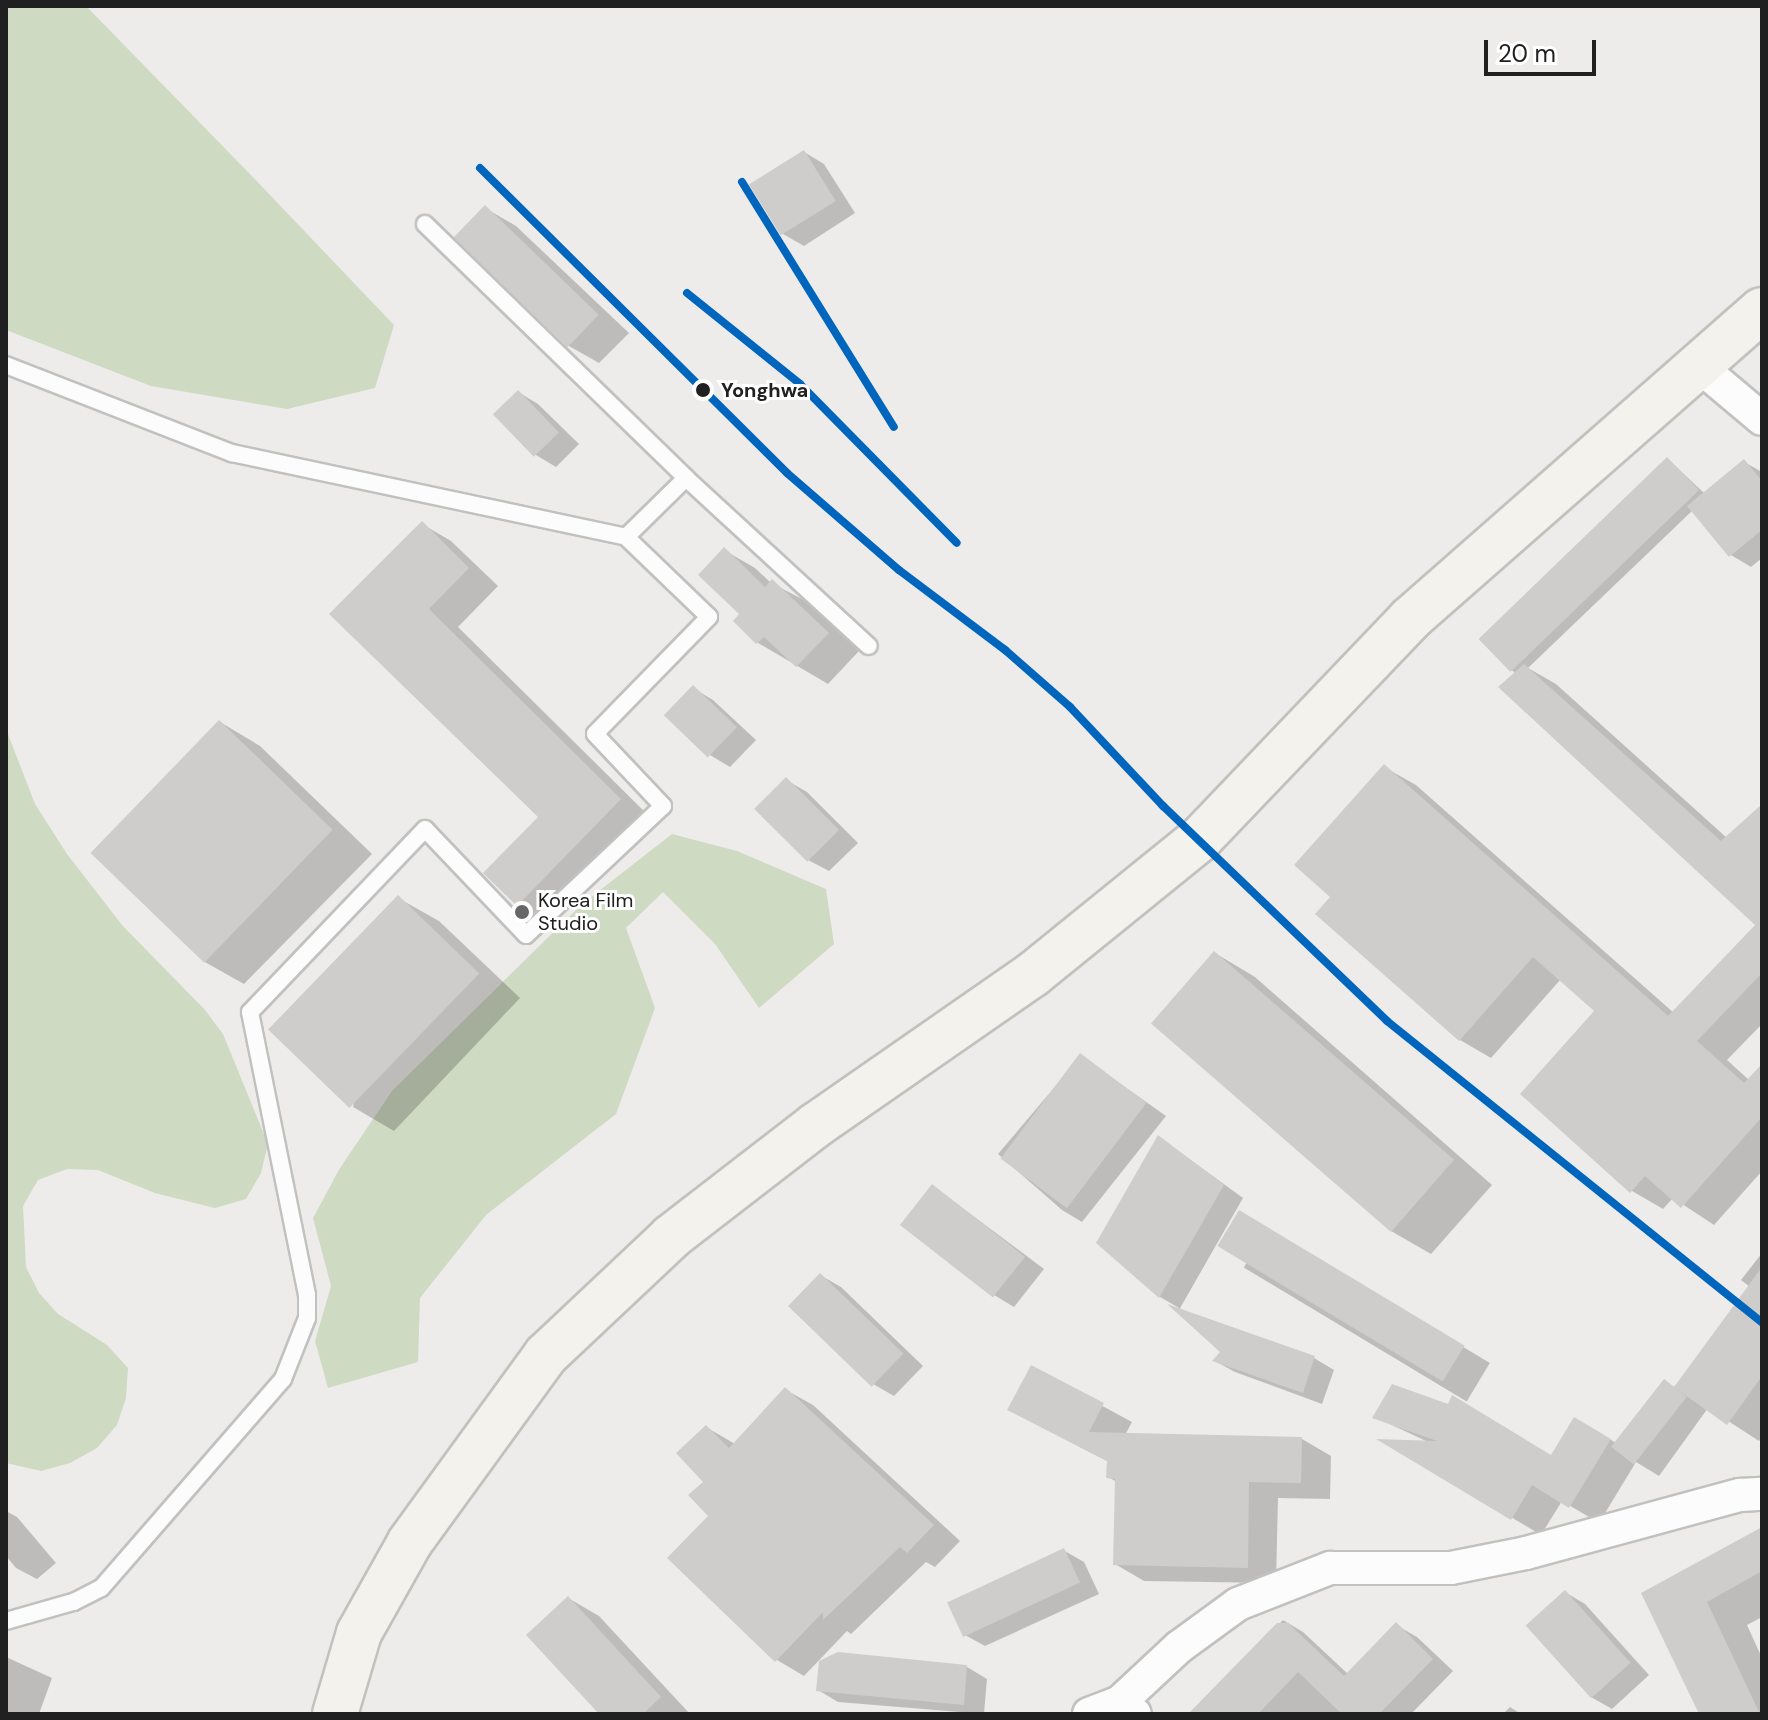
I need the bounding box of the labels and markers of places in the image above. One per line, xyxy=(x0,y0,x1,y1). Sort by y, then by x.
place label: Yonghwa xyxy=(721,378,808,402)
marker: Yonghwa xyxy=(692,379,714,401)
place label: Korea Film Studio xyxy=(538,888,633,935)
marker: Korea Film Studio xyxy=(513,903,531,921)

